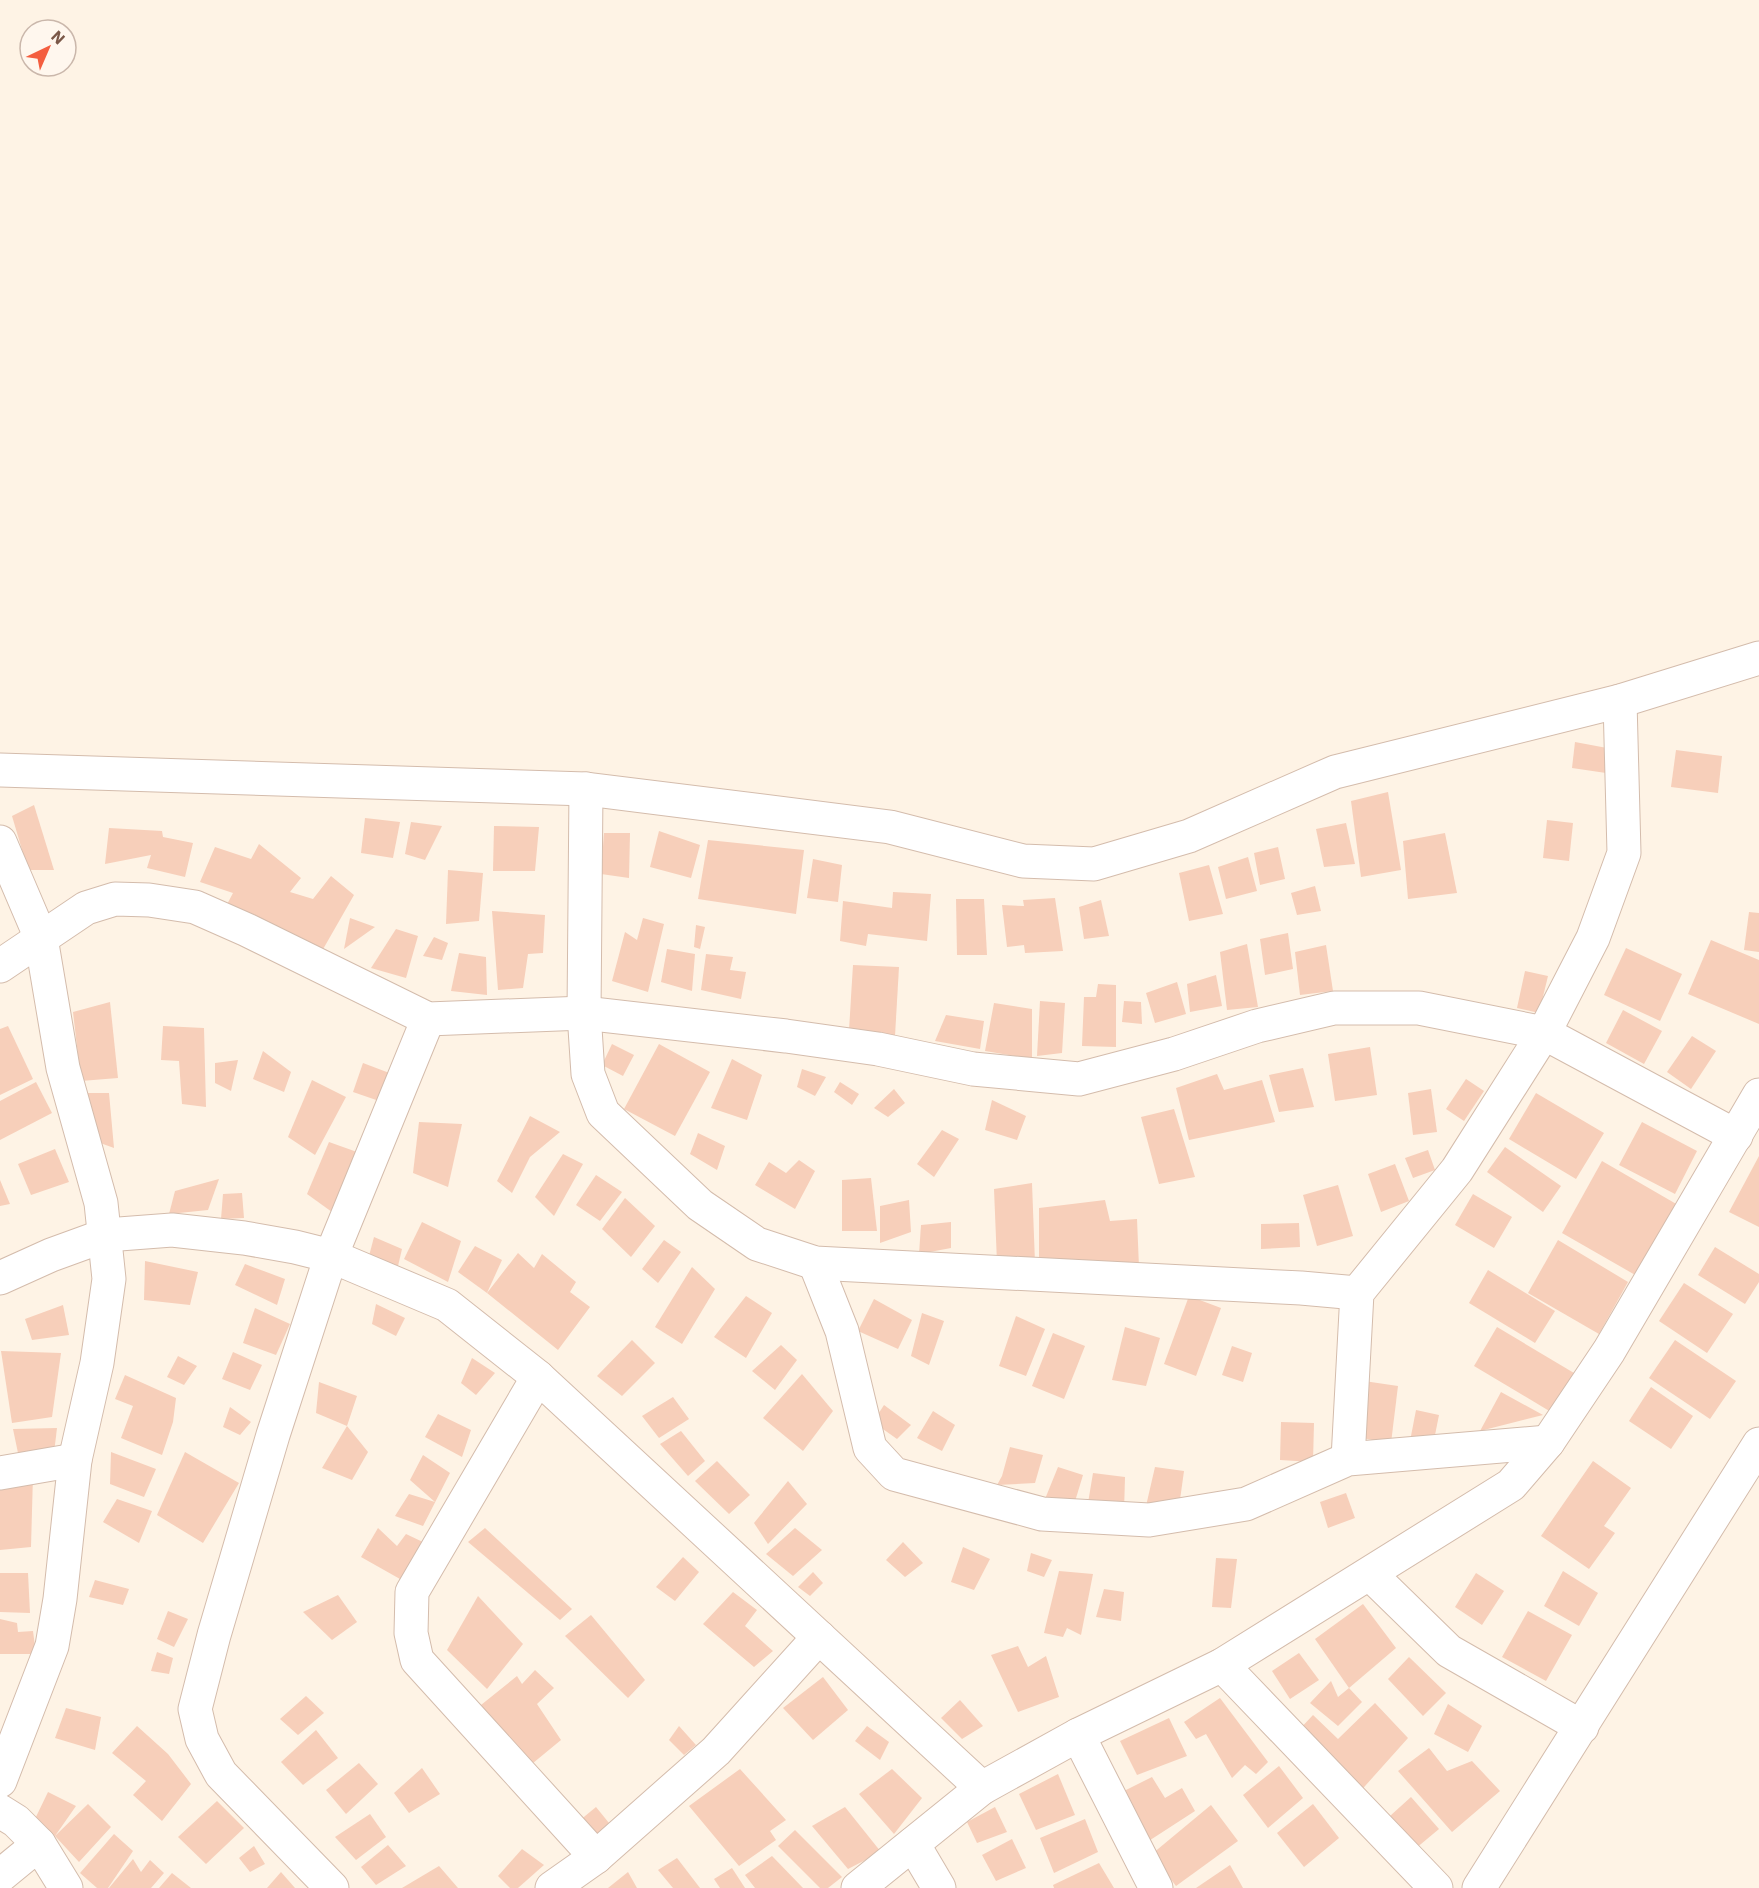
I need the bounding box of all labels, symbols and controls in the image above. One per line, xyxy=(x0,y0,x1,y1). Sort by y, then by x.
north arrow xyxy=(18,18,78,78)
text: N xyxy=(47,26,70,48)

